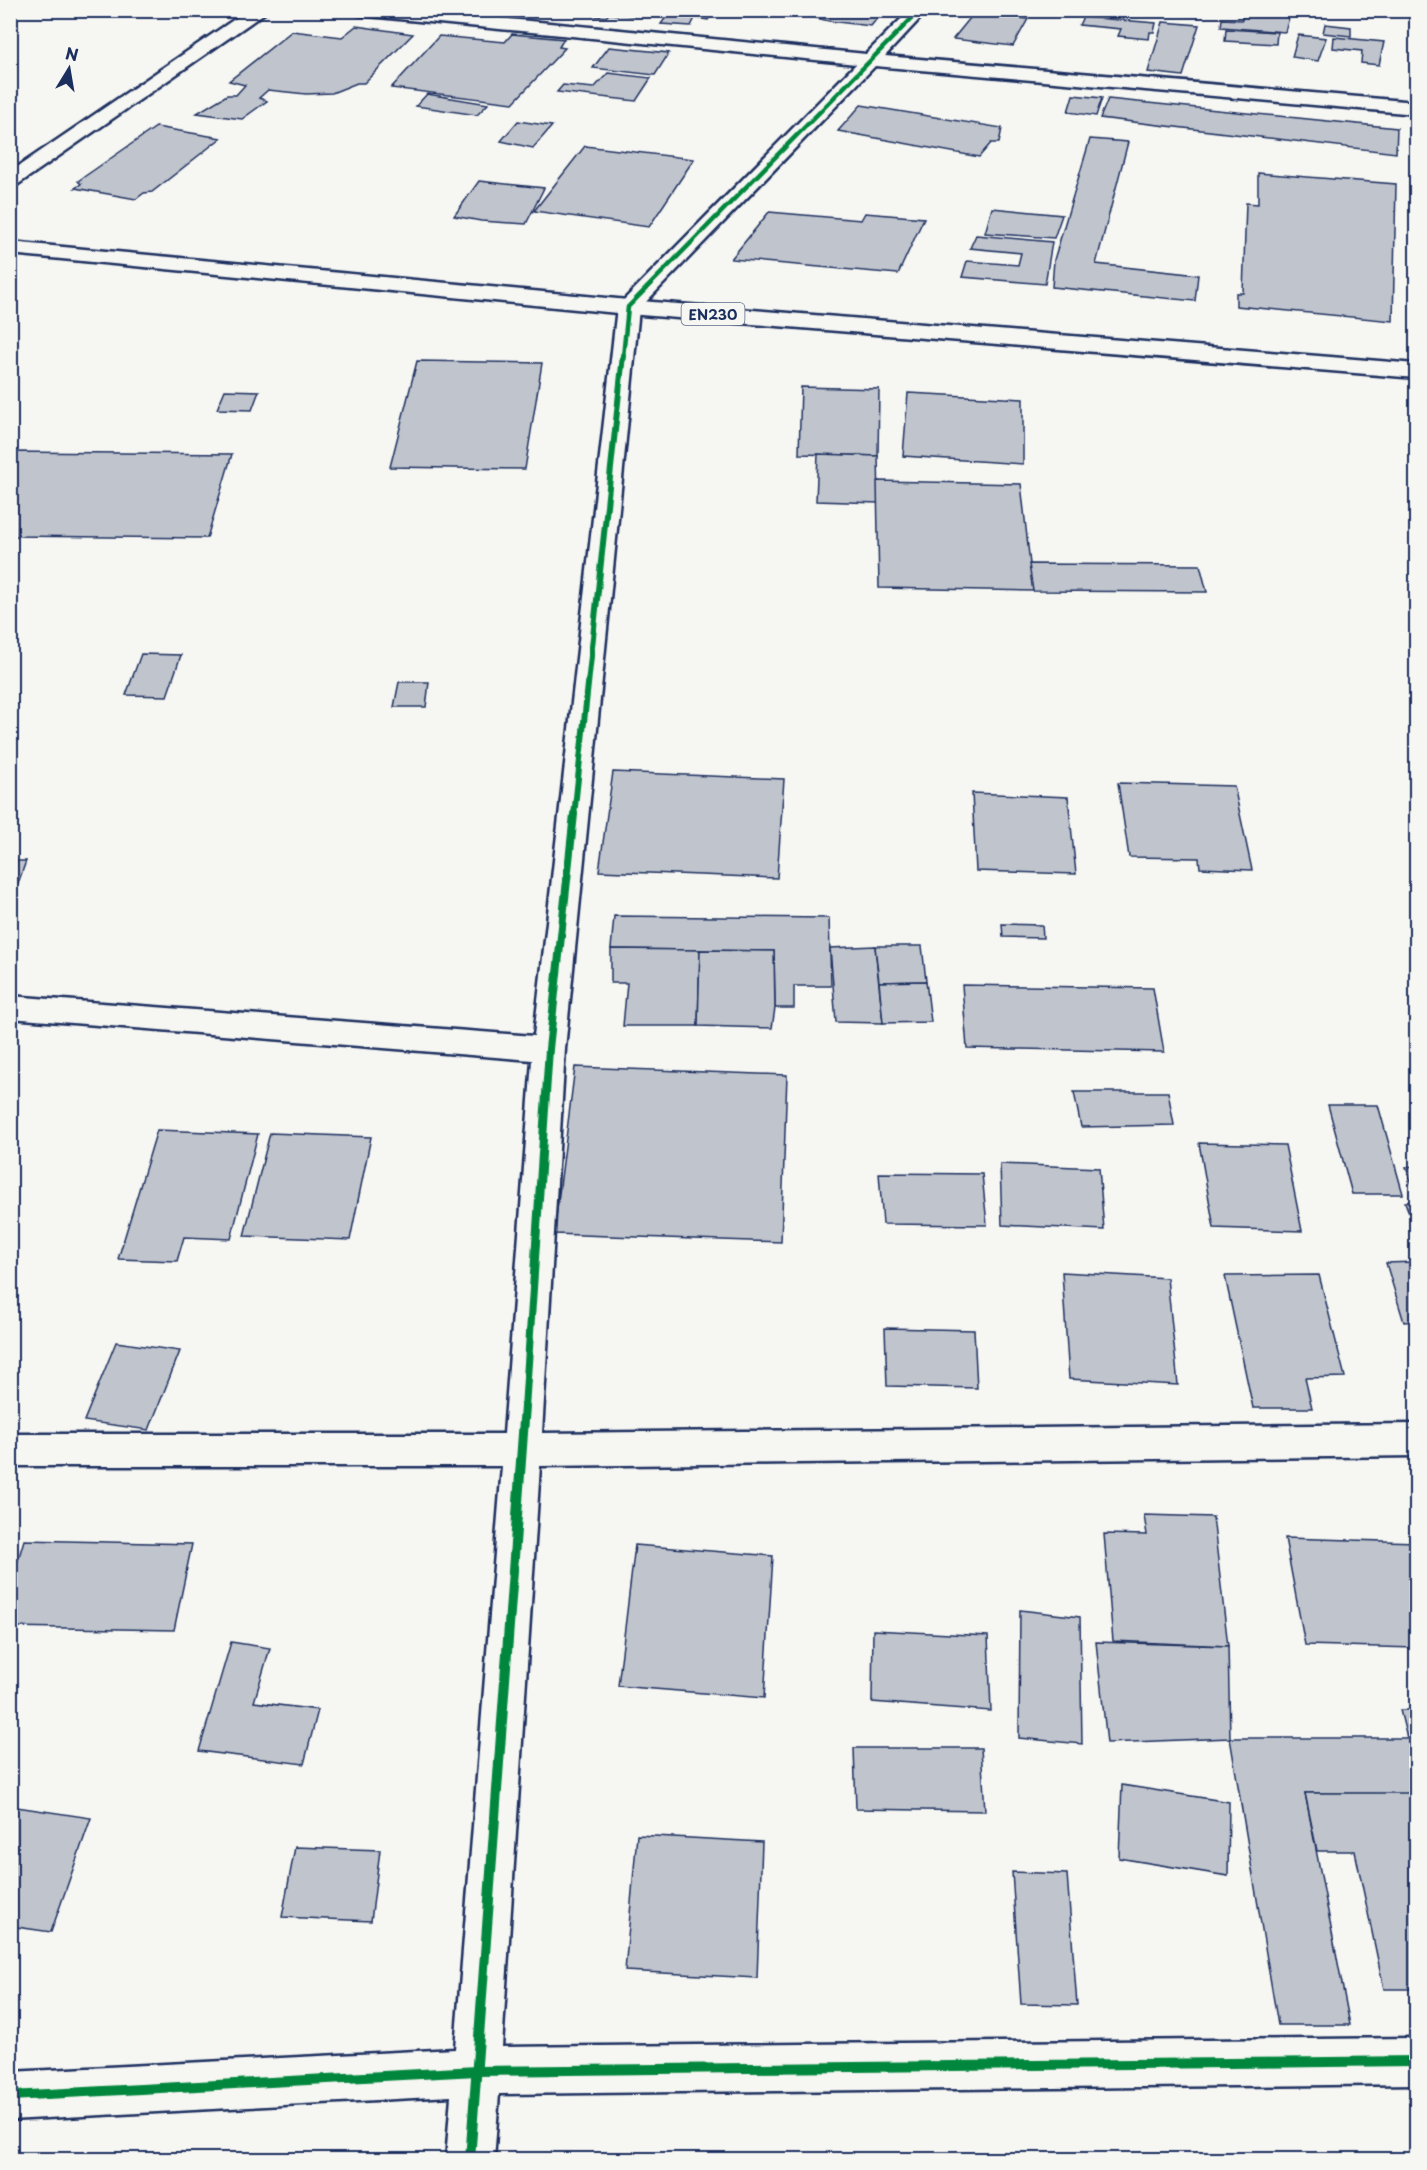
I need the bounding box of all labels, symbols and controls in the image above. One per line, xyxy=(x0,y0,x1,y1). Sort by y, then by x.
north arrow xyxy=(39,39,99,99)
text: N xyxy=(64,40,81,66)
road number: EN230 xyxy=(682,303,744,325)

